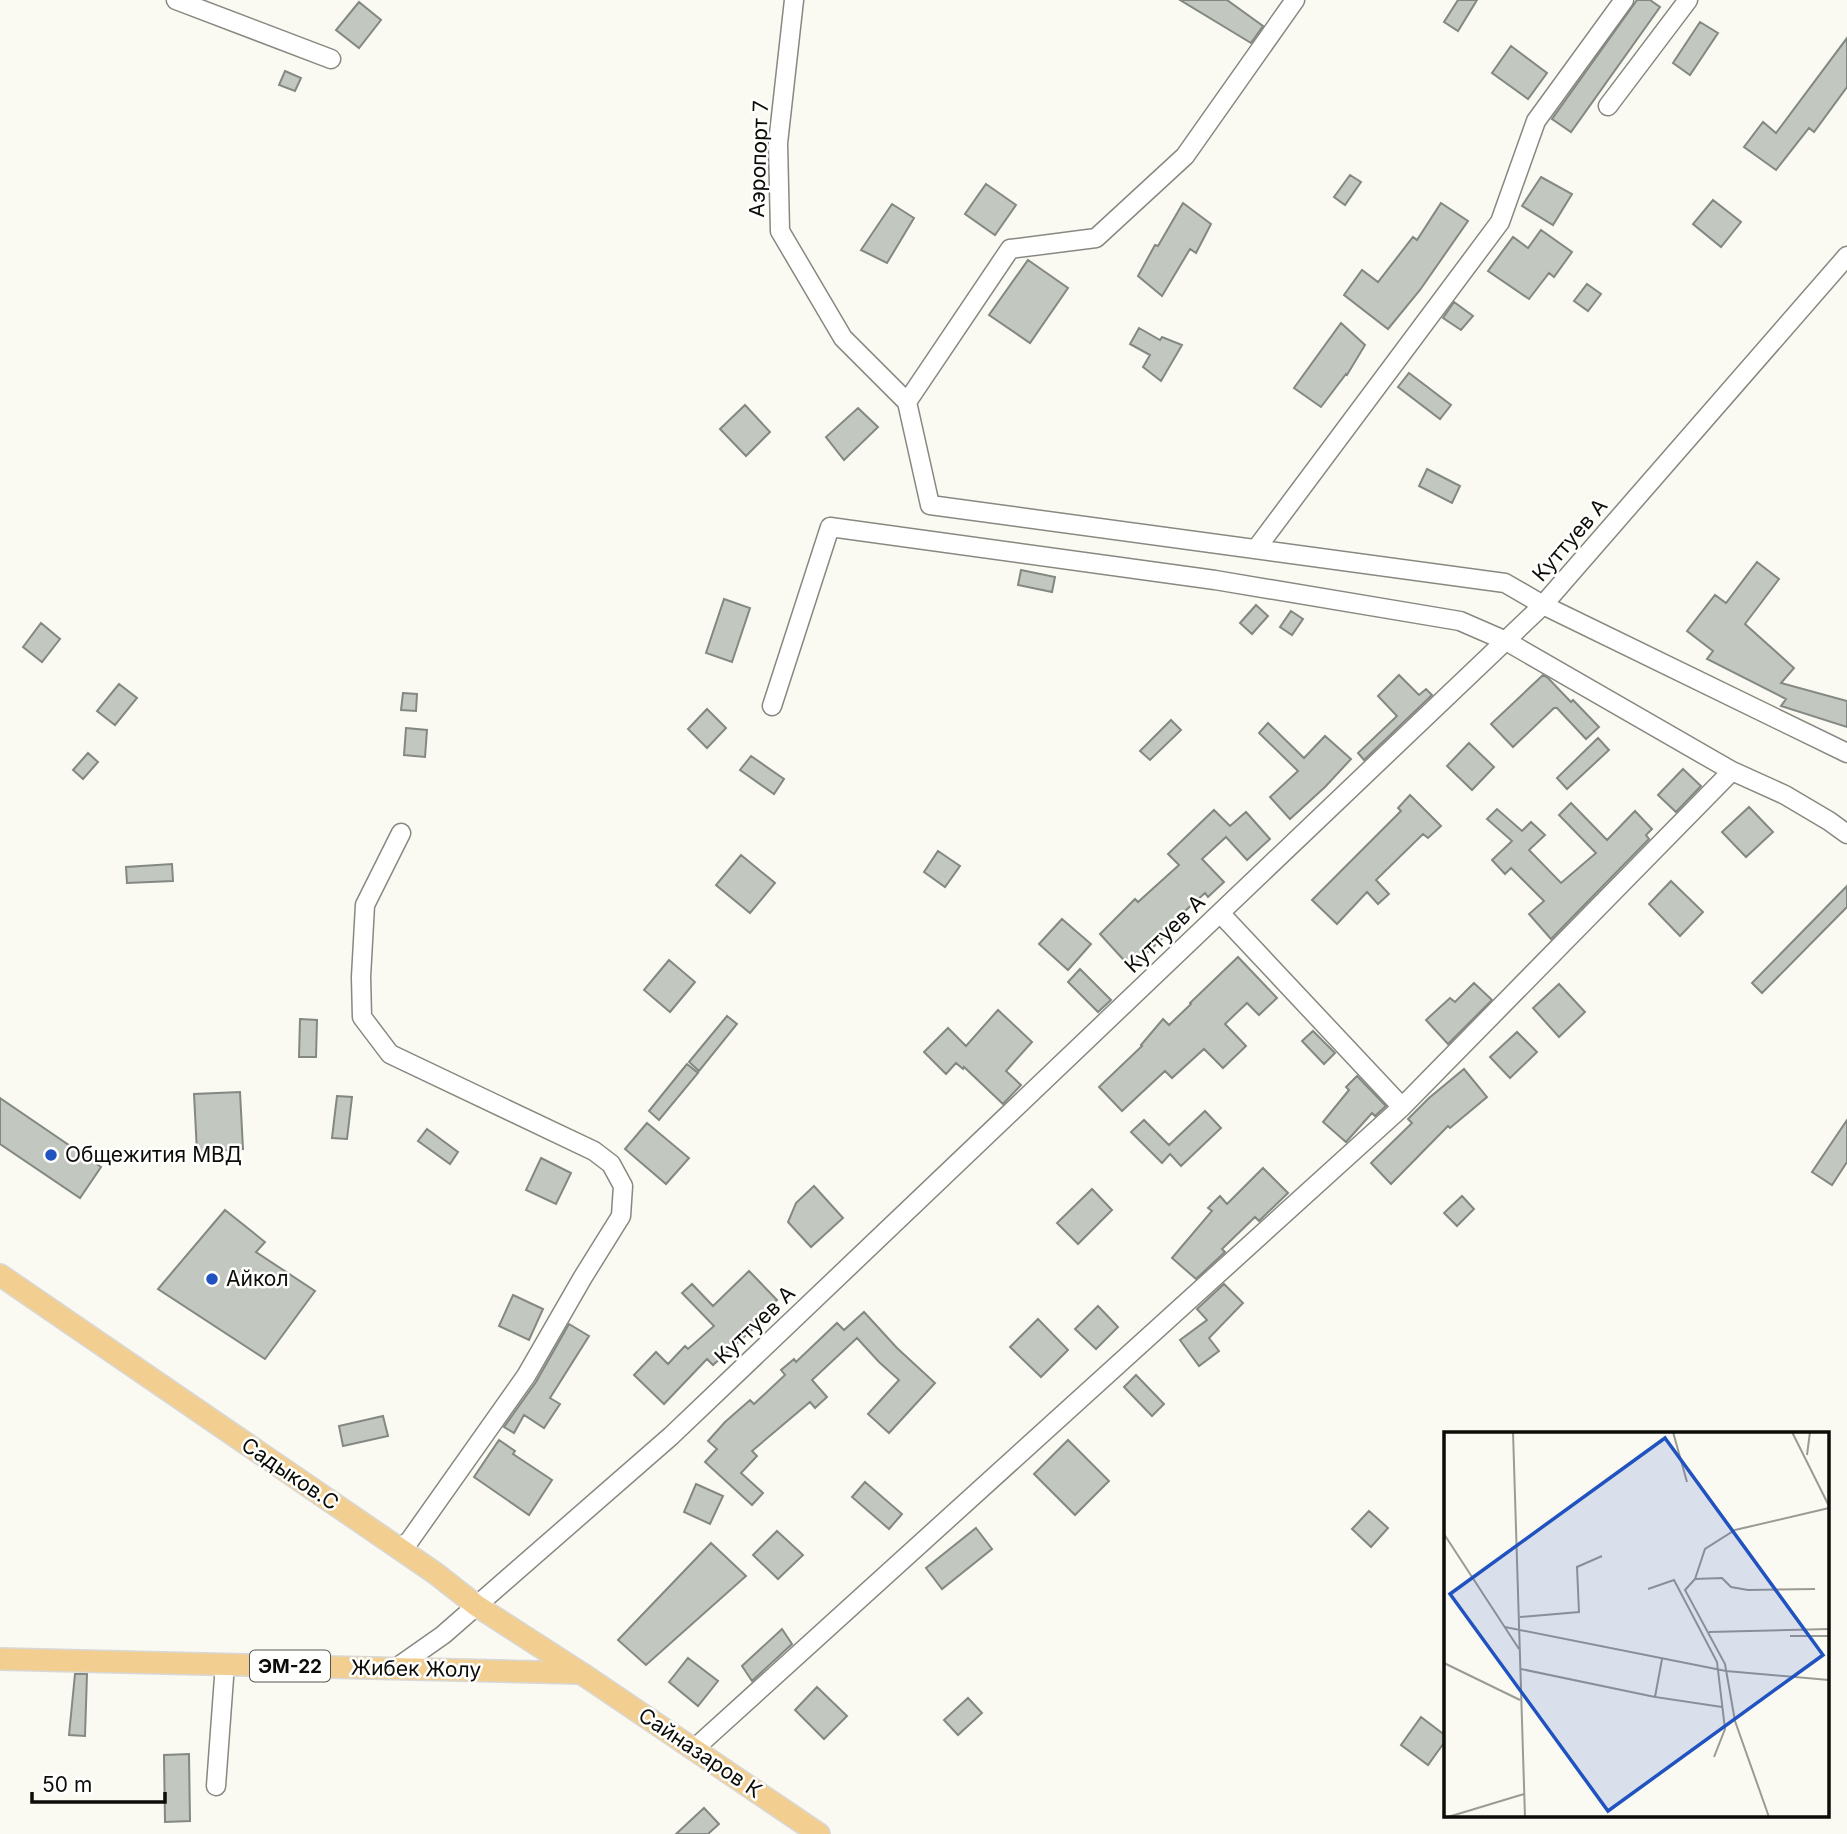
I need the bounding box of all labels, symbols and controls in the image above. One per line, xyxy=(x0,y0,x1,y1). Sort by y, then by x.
street label: Аэропорт 7 xyxy=(744,100,773,218)
street label: Куттуев А xyxy=(1527,493,1612,586)
street label: Куттуев А xyxy=(1119,889,1210,978)
place label: Общежития МВД xyxy=(65,1142,242,1167)
marker: Общежития МВД xyxy=(43,1147,59,1163)
place label: Айкол xyxy=(226,1266,289,1291)
marker: Айкол xyxy=(204,1271,220,1287)
street label: Куттуев А xyxy=(709,1280,800,1369)
street label: Садыков.С xyxy=(237,1432,344,1515)
inset map xyxy=(1444,1432,1829,1816)
road number: ЭМ-22 xyxy=(250,1650,330,1682)
street label: Жибек Жолу xyxy=(351,1655,482,1682)
street label: Сайназаров К xyxy=(634,1702,767,1803)
scale bar xyxy=(32,1760,164,1804)
text: 50 m xyxy=(42,1772,92,1797)

